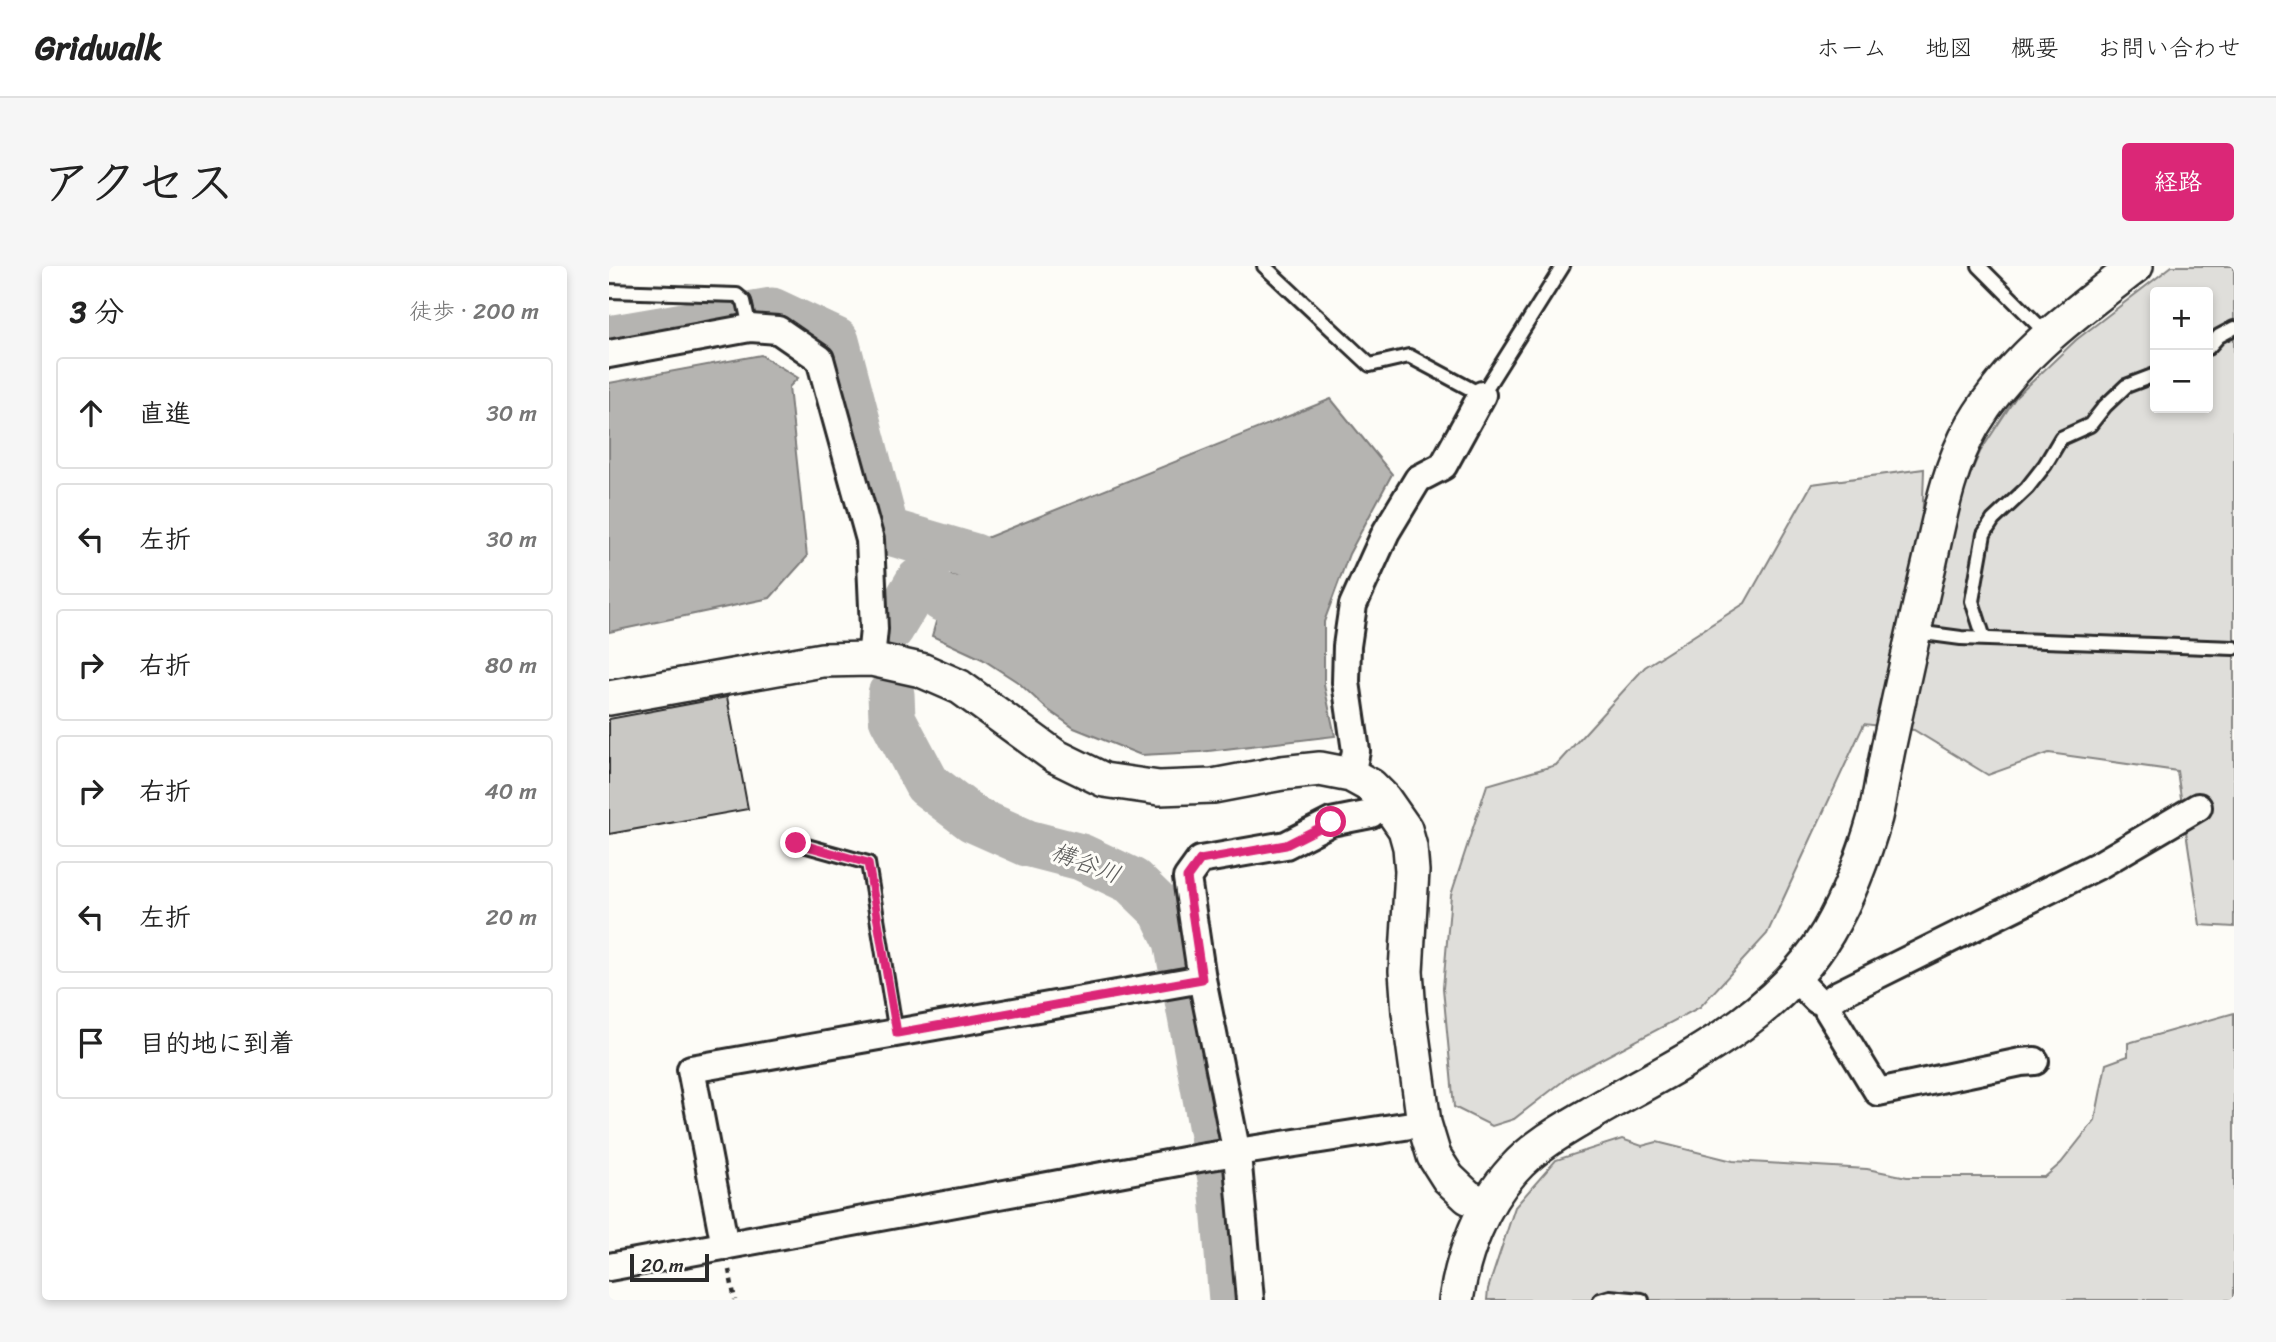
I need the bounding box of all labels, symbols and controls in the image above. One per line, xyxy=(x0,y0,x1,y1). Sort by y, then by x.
text: Gridwalk xyxy=(35,19,162,77)
text: ホーム xyxy=(1816,27,1887,69)
text: 地図 xyxy=(1925,27,1973,69)
text: 概要 xyxy=(2011,27,2059,69)
text: お問い合わせ xyxy=(2097,27,2241,69)
text: アクセス xyxy=(42,139,235,226)
button: 経路 xyxy=(2122,143,2234,221)
text: 3 分 xyxy=(70,285,124,339)
map controls xyxy=(2150,287,2213,413)
button: + xyxy=(2150,287,2213,350)
text: 徒歩 · 200 m xyxy=(409,291,539,332)
button: − xyxy=(2150,350,2213,413)
text: 直進 xyxy=(139,390,191,436)
text: 30 m xyxy=(486,393,537,434)
icon: ahead xyxy=(72,394,110,432)
text: 左折 xyxy=(139,516,191,562)
text: 30 m xyxy=(486,519,537,560)
icon: left xyxy=(72,520,110,558)
text: 右折 xyxy=(139,642,191,688)
text: 80 m xyxy=(485,645,537,686)
icon: right xyxy=(72,646,110,684)
text: 右折 xyxy=(139,768,191,814)
text: 40 m xyxy=(484,771,537,812)
icon: right xyxy=(72,772,110,810)
route start xyxy=(1315,806,1346,837)
route end xyxy=(780,827,811,858)
water label: 構谷川 xyxy=(1045,830,1127,896)
text: 左折 xyxy=(139,894,191,940)
text: 20 m xyxy=(486,897,537,938)
icon: left xyxy=(72,898,110,936)
text: 目的地に到着 xyxy=(139,1020,295,1066)
icon: arrive xyxy=(72,1024,110,1062)
text: 20 m xyxy=(641,1249,684,1282)
scale bar xyxy=(630,1251,709,1283)

